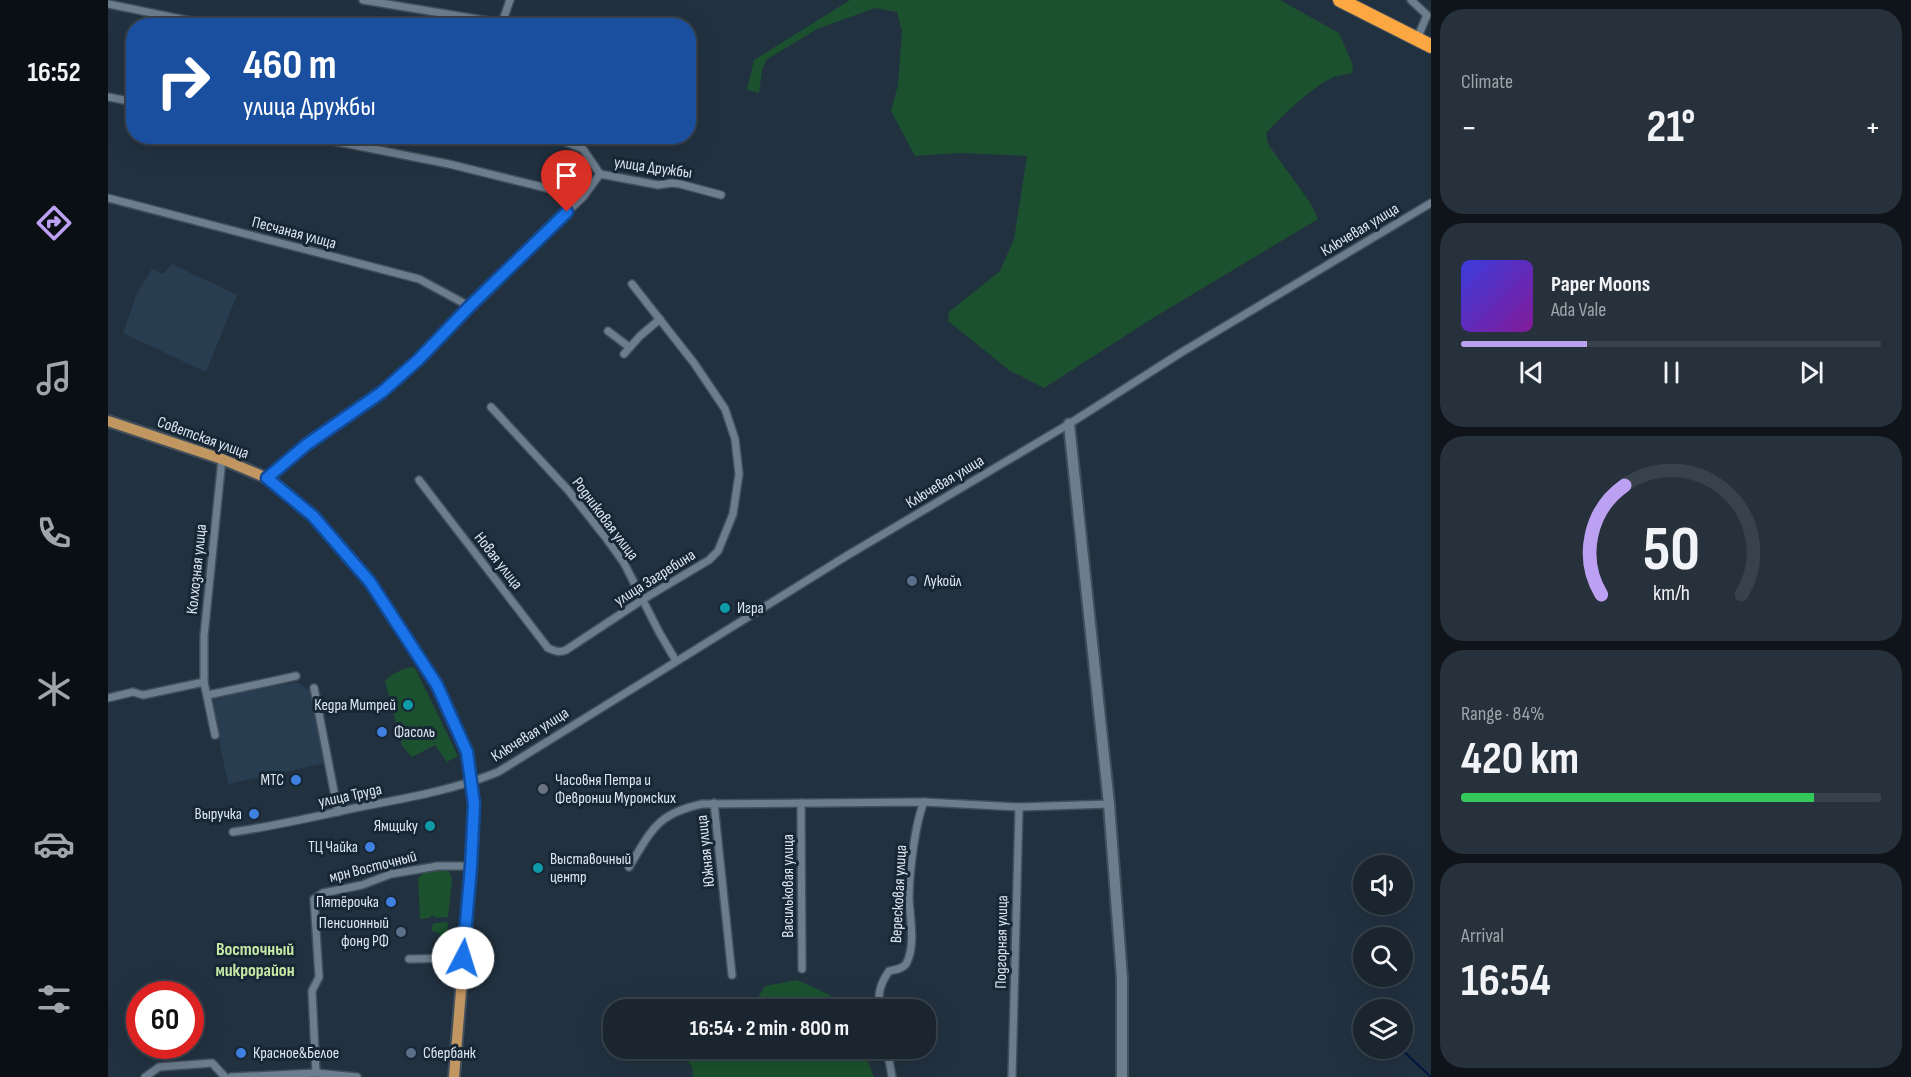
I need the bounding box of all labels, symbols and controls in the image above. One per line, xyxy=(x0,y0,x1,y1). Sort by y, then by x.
text: 460 m xyxy=(243,40,337,91)
icon: right xyxy=(144,42,222,120)
text: 16:52 xyxy=(27,57,81,89)
text: Climate xyxy=(1461,70,1513,94)
text: улица Дружбы xyxy=(243,91,376,123)
text: 21° xyxy=(1647,100,1695,155)
text: − xyxy=(1461,108,1477,148)
text: + xyxy=(1865,108,1881,148)
pin xyxy=(541,150,592,212)
street label: улица Дружбы xyxy=(613,153,693,183)
icon: arrive xyxy=(550,159,583,192)
street label: Ключевая улица xyxy=(1317,199,1403,261)
icon: directions xyxy=(33,202,75,244)
street label: Песчаная улица xyxy=(250,213,338,253)
text: Paper Moons xyxy=(1551,271,1650,298)
text: Ada Vale xyxy=(1551,298,1606,322)
icon: previous xyxy=(1515,356,1548,389)
icon: pause xyxy=(1655,356,1688,389)
icon: next xyxy=(1795,356,1828,389)
icon: music xyxy=(33,357,75,399)
street label: Советская улица xyxy=(155,413,251,463)
street label: Ключевая улица xyxy=(902,451,988,513)
street label: Родниковая улица xyxy=(568,474,642,564)
icon: phone xyxy=(33,512,75,554)
text: 50 xyxy=(1642,514,1700,589)
street label: Колхозная улица xyxy=(183,523,211,615)
street label: Новая улица xyxy=(470,529,526,593)
street label: улица Загребина xyxy=(611,546,699,610)
place label: Лукойл xyxy=(923,572,962,591)
marker: Лукойл xyxy=(905,574,919,588)
text: km/h xyxy=(1652,582,1690,607)
place label: Игра xyxy=(737,599,764,618)
marker: Игра xyxy=(718,601,732,615)
icon: climate xyxy=(33,668,75,710)
place label: Кедра Митрей xyxy=(314,696,396,715)
marker: Кедра Митрей xyxy=(401,698,415,712)
text: Range · 84% xyxy=(1461,702,1545,726)
street label: Ключевая улица xyxy=(488,704,572,766)
place label: Фасоль xyxy=(394,723,435,742)
marker: Фасоль xyxy=(375,725,389,739)
text: 420 km xyxy=(1461,732,1579,787)
place label: МТС xyxy=(261,771,284,790)
place label: Часовня Петра и Февронии Муромских xyxy=(555,771,676,808)
marker: МТС xyxy=(289,773,303,787)
street label: улица Труда xyxy=(317,780,383,812)
marker: Часовня Петра и Февронии Муромских xyxy=(536,782,550,796)
place label: Выручка xyxy=(195,805,242,824)
marker: Выручка xyxy=(247,807,261,821)
street label: Южная улица xyxy=(693,814,719,888)
place label: Ямщику xyxy=(374,817,418,836)
marker: Ямщику xyxy=(423,819,437,833)
icon: car xyxy=(33,823,75,865)
street label: Васильковая улица xyxy=(779,834,798,938)
place label: ТЦ Чайка xyxy=(308,838,358,857)
marker: ТЦ Чайка xyxy=(363,840,377,854)
street label: Вересковая улица xyxy=(887,844,911,944)
street label: мрн Восточный xyxy=(327,847,419,887)
place label: Выставочный центр xyxy=(550,850,631,887)
map controls xyxy=(1353,855,1413,1059)
button: sound xyxy=(1353,855,1413,915)
marker: Выставочный центр xyxy=(531,861,545,875)
place label: Пятёрочка xyxy=(316,893,379,912)
marker: Пятёрочка xyxy=(384,895,398,909)
street label: Подгорная улица xyxy=(992,895,1012,989)
place label: Пенсионный фонд РФ xyxy=(319,914,389,951)
text: Arrival xyxy=(1461,924,1504,948)
marker: Пенсионный фонд РФ xyxy=(394,925,408,939)
position arrow xyxy=(431,926,495,990)
button: search xyxy=(1353,927,1413,987)
district label: Восточный микрорайон xyxy=(215,939,295,981)
text: 16:54 xyxy=(1461,954,1551,1009)
icon: filters xyxy=(33,978,75,1020)
speed limit sign: 60 xyxy=(126,981,204,1059)
button: layers xyxy=(1353,999,1413,1059)
text: 16:54 · 2 min · 800 m xyxy=(690,1015,849,1042)
place label: Красное&Белое xyxy=(253,1044,339,1063)
place label: Сбербанк xyxy=(423,1044,477,1063)
marker: Красное&Белое xyxy=(234,1046,248,1060)
marker: Сбербанк xyxy=(404,1046,418,1060)

